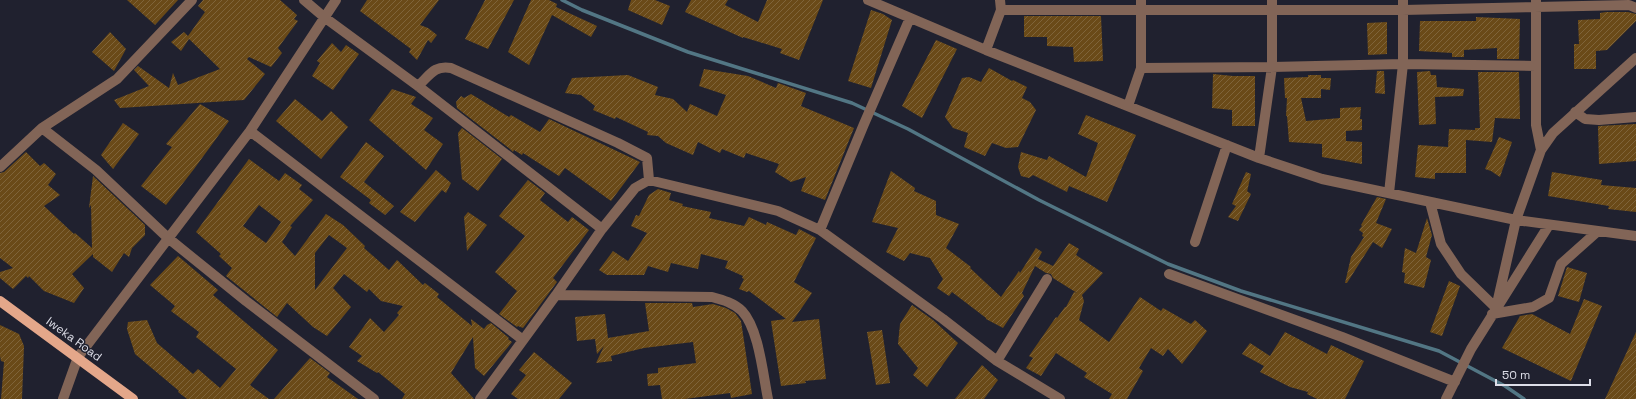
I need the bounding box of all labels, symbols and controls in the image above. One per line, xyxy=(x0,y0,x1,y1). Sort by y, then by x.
street label: Iweka Road xyxy=(43,313,105,365)
scale bar xyxy=(1496,361,1590,387)
text: 50 m xyxy=(1502,367,1530,383)

